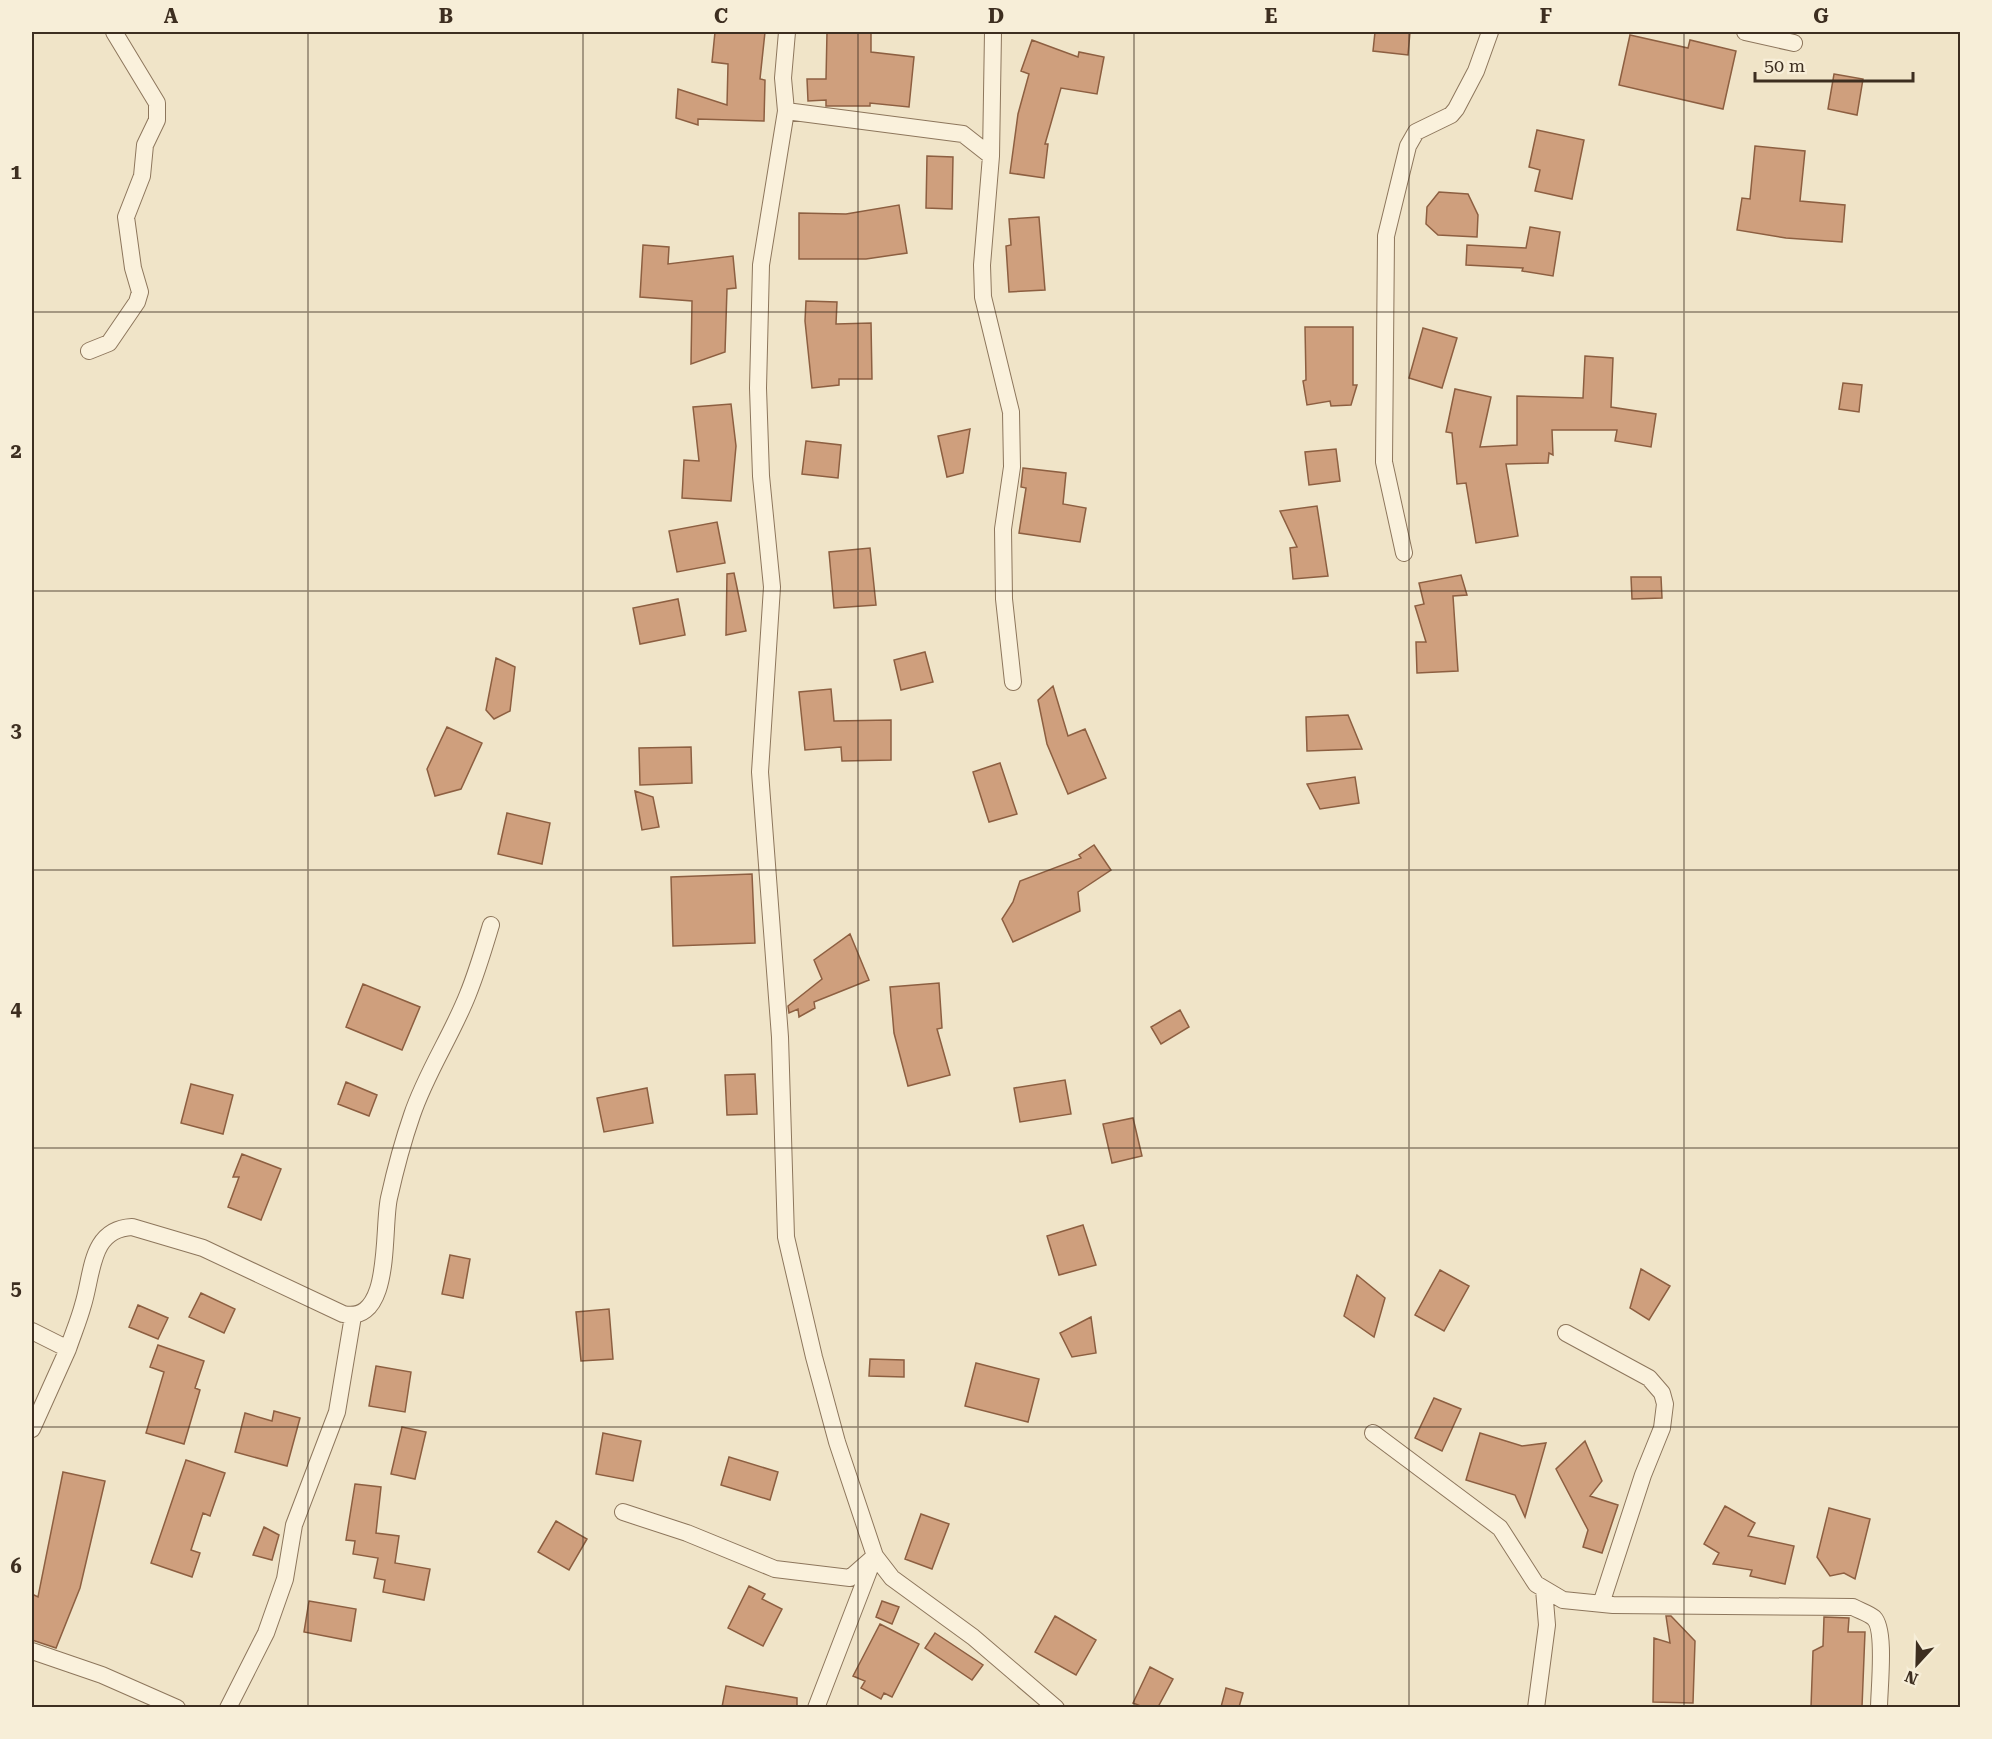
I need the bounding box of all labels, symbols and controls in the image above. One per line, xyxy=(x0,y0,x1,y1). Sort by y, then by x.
text: A xyxy=(164,4,179,28)
text: B xyxy=(439,4,453,28)
text: C xyxy=(714,4,728,28)
text: D xyxy=(988,4,1004,28)
text: E xyxy=(1265,4,1278,28)
text: F xyxy=(1540,4,1552,28)
text: G xyxy=(1813,4,1829,28)
scale bar xyxy=(1755,45,1912,83)
text: 50 m xyxy=(1764,55,1805,76)
text: 1 xyxy=(10,160,22,184)
text: 2 xyxy=(10,439,22,463)
text: 3 xyxy=(10,718,22,742)
text: 4 xyxy=(10,997,22,1021)
text: 5 xyxy=(10,1276,22,1300)
text: 6 xyxy=(10,1554,22,1578)
north arrow xyxy=(1887,1634,1947,1694)
text: N xyxy=(1902,1666,1921,1689)

